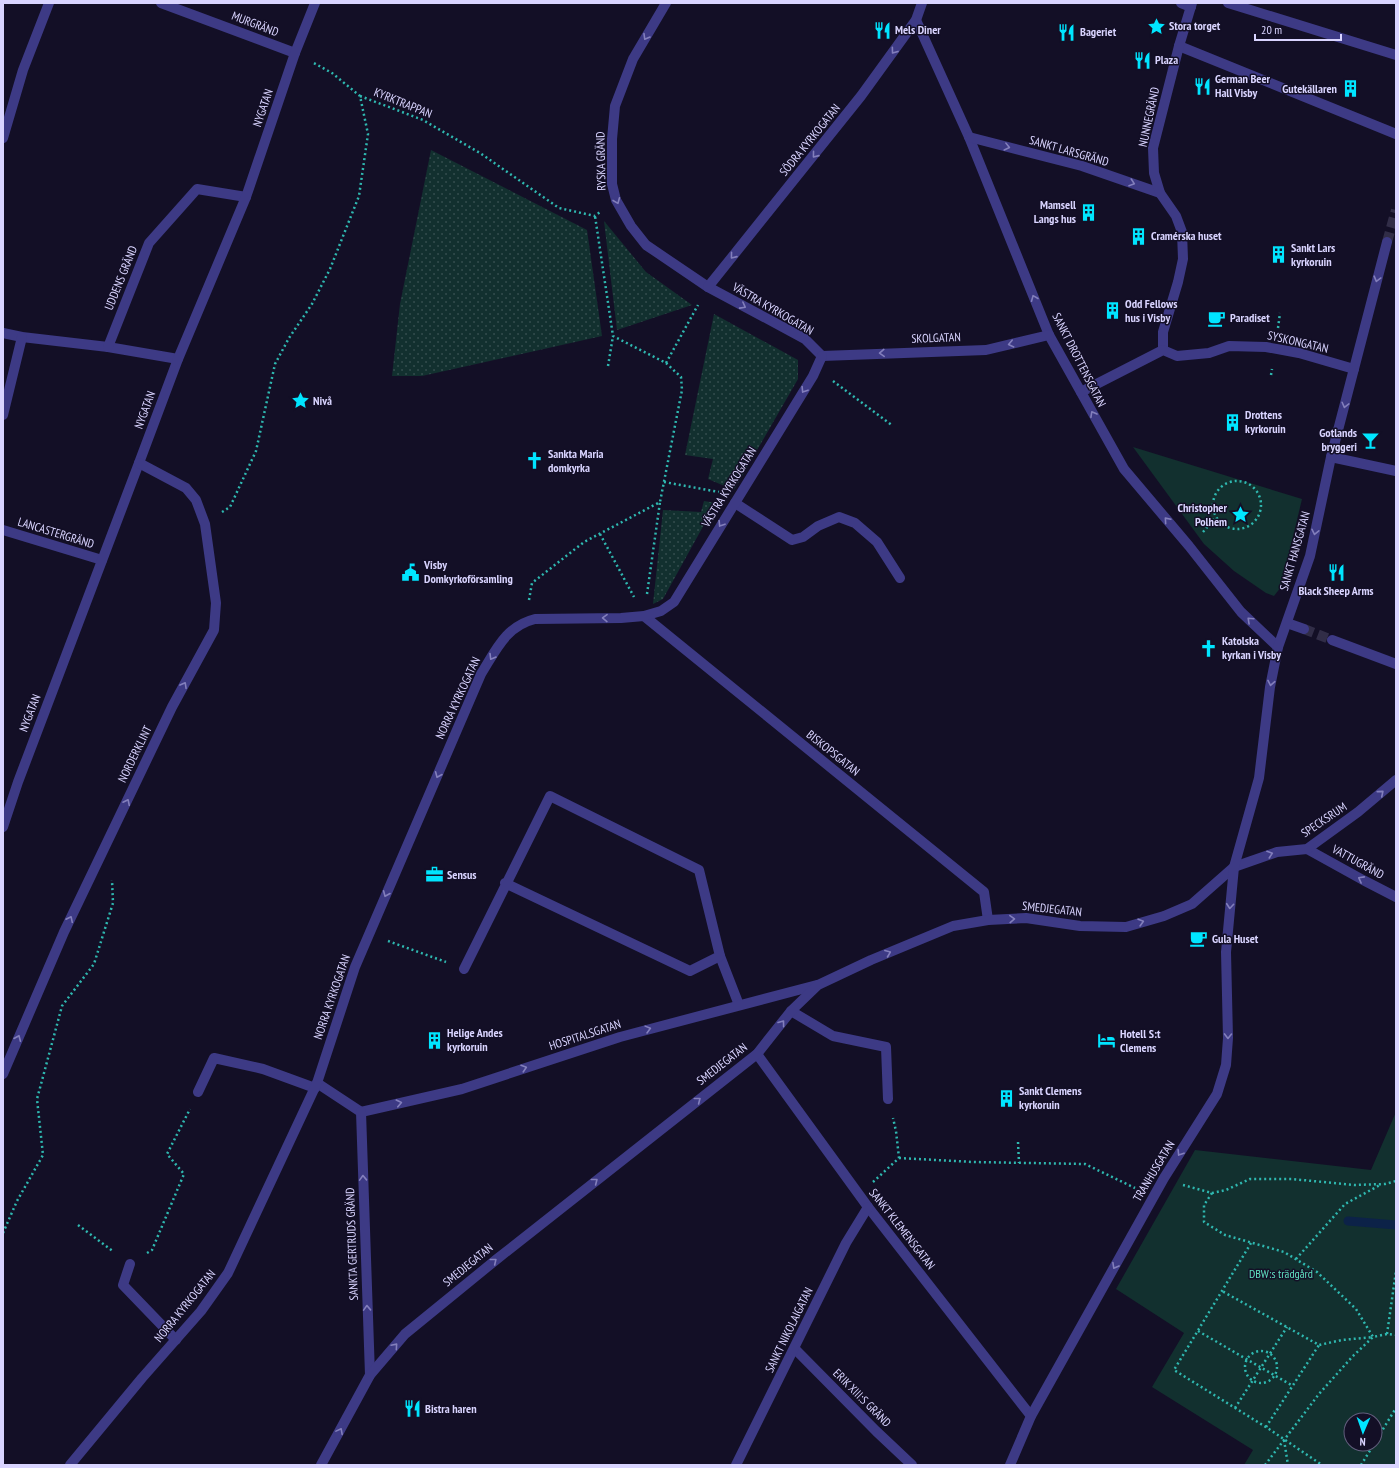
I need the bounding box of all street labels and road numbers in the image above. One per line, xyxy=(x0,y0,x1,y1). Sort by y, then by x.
street label: MURGRÄND xyxy=(230,8,281,39)
street label: KYRKTRAPPAN xyxy=(372,84,434,121)
street label: NUNNEGRÄND xyxy=(1135,86,1162,148)
street label: NYGATAN xyxy=(249,87,276,129)
street label: SÖDRA KYRKOGATAN xyxy=(776,101,843,179)
street label: RYSKA GRÄND xyxy=(592,131,609,191)
street label: SANKT LARSGRÄND xyxy=(1028,132,1111,169)
street label: UDDENS GRÄND xyxy=(101,243,140,312)
street label: VÄSTRA KYRKOGATAN xyxy=(729,279,817,338)
street label: SANKT DROTTENSGATAN xyxy=(1049,310,1110,409)
street label: SYSKONGATAN xyxy=(1266,327,1330,356)
street label: SKOLGATAN xyxy=(911,329,961,346)
street label: NYGATAN xyxy=(131,389,158,431)
street label: VÄSTRA KYRKOGATAN xyxy=(697,444,759,530)
street label: SANKT HANSGATAN xyxy=(1276,509,1313,592)
street label: LANCASTERGRÄND xyxy=(16,514,96,551)
street label: NORRA KYRKOGATAN xyxy=(432,654,483,741)
street label: NYGATAN xyxy=(15,692,44,734)
street label: NORDERKLINT xyxy=(114,722,155,785)
street label: BISKOPSGATAN xyxy=(804,727,863,779)
street label: SPECKSRUM xyxy=(1298,799,1349,840)
street label: VATTUGRÄND xyxy=(1329,841,1387,882)
street label: SMEDJEGATAN xyxy=(1021,898,1083,919)
street label: NORRA KYRKOGATAN xyxy=(310,952,353,1041)
street label: HOSPITALSGATAN xyxy=(547,1016,623,1053)
street label: SMEDJEGATAN xyxy=(693,1039,750,1088)
street label: TRANHUSGATAN xyxy=(1129,1137,1178,1204)
street label: SANKT KLEMENSGATAN xyxy=(866,1185,939,1272)
street label: SANKTA GERTRUDS GRÄND xyxy=(342,1187,361,1301)
street label: SMEDJEGATAN xyxy=(440,1240,496,1289)
street label: NORRA KYRKOGATAN xyxy=(151,1266,218,1345)
street label: SANKT NIKOLAIGATAN xyxy=(761,1285,816,1375)
street label: ERIK XIII:S GRÄND xyxy=(830,1365,895,1430)

